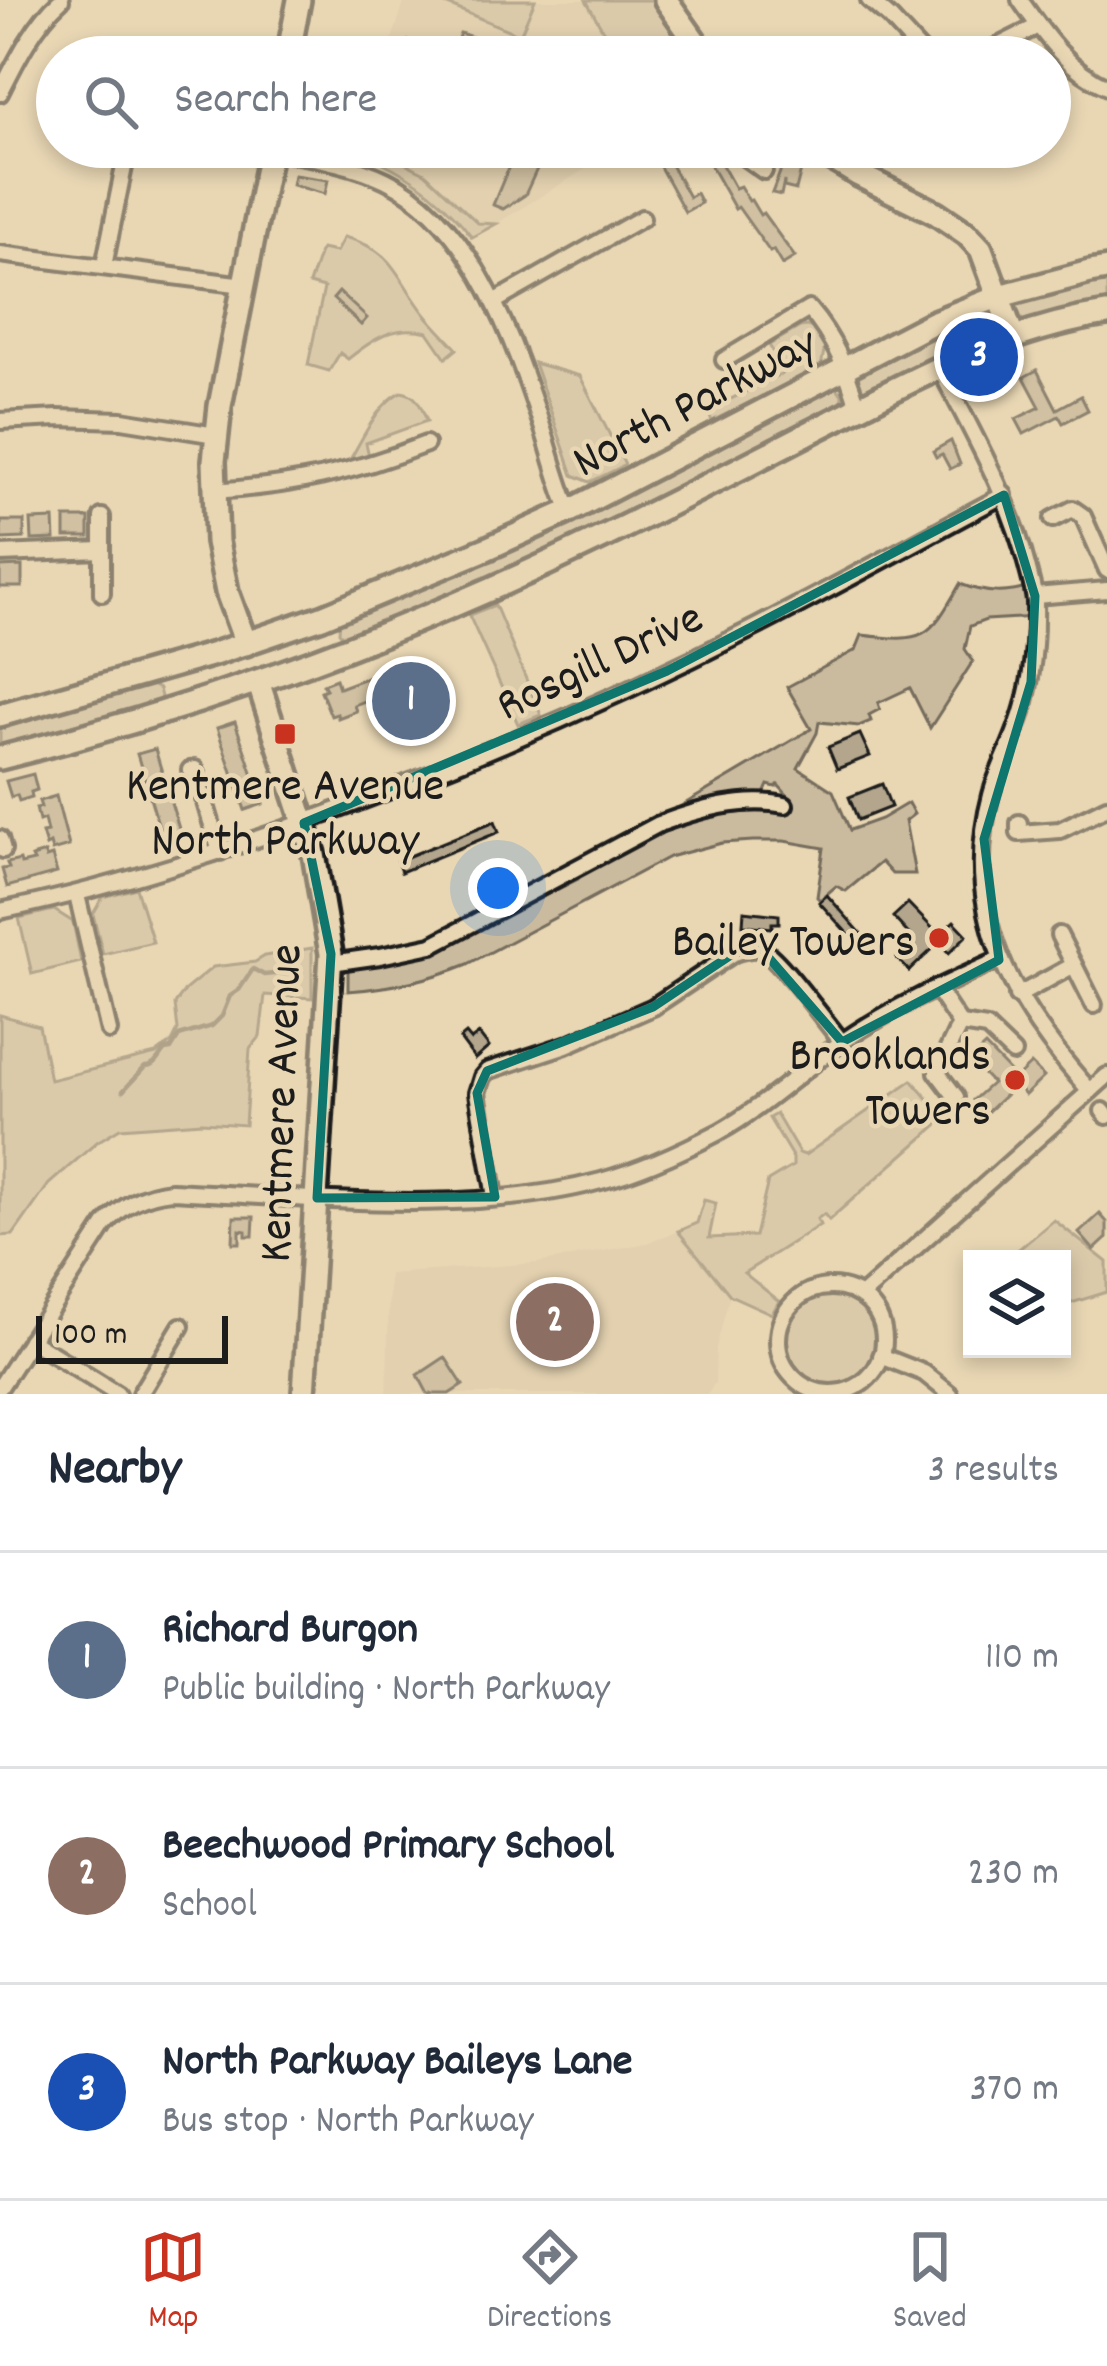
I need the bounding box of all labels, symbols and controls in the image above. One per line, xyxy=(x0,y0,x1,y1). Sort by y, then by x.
search box xyxy=(36,36,1071,168)
icon: search xyxy=(78,69,144,135)
text: Search here xyxy=(174,70,377,134)
street label: North Parkway xyxy=(562,311,833,499)
pin: 3 xyxy=(940,312,1018,402)
street label: Rosgill Drive xyxy=(486,587,716,743)
pin: 1 xyxy=(372,656,450,746)
marker: Kentmere Avenue North Parkway xyxy=(272,721,298,747)
place label: Kentmere Avenue North Parkway xyxy=(126,755,444,879)
your location xyxy=(468,858,528,918)
place label: Bailey Towers xyxy=(672,911,915,980)
marker: Bailey Towers xyxy=(926,925,952,951)
street label: Kentmere Avenue xyxy=(244,943,325,1264)
place label: Brooklands Towers xyxy=(789,1025,991,1149)
marker: Brooklands Towers xyxy=(1002,1067,1028,1093)
map controls xyxy=(963,1250,1071,1358)
button: layers xyxy=(963,1250,1071,1358)
pin: 2 xyxy=(516,1277,594,1367)
scale bar xyxy=(36,1310,228,1363)
text: 100 m xyxy=(54,1313,127,1360)
text: Nearby xyxy=(48,1436,181,1508)
text: 3 results xyxy=(928,1445,1059,1500)
text: Richard Burgon xyxy=(162,1600,418,1664)
text: 1 xyxy=(83,1632,91,1687)
text: 110 m xyxy=(985,1632,1059,1687)
text: Public building · North Parkway xyxy=(162,1664,610,1719)
text: Beechwood Primary School xyxy=(162,1816,614,1880)
text: 2 xyxy=(78,1848,96,1903)
text: 230 m xyxy=(968,1848,1059,1903)
text: School xyxy=(162,1880,257,1935)
text: North Parkway Baileys Lane xyxy=(162,2032,633,2096)
text: 3 xyxy=(78,2064,96,2119)
text: 370 m xyxy=(970,2064,1059,2119)
text: Bus stop · North Parkway xyxy=(162,2096,534,2151)
tab: Map xyxy=(140,2224,206,2343)
tab: Directions xyxy=(487,2224,612,2343)
tab: Saved xyxy=(893,2224,967,2343)

